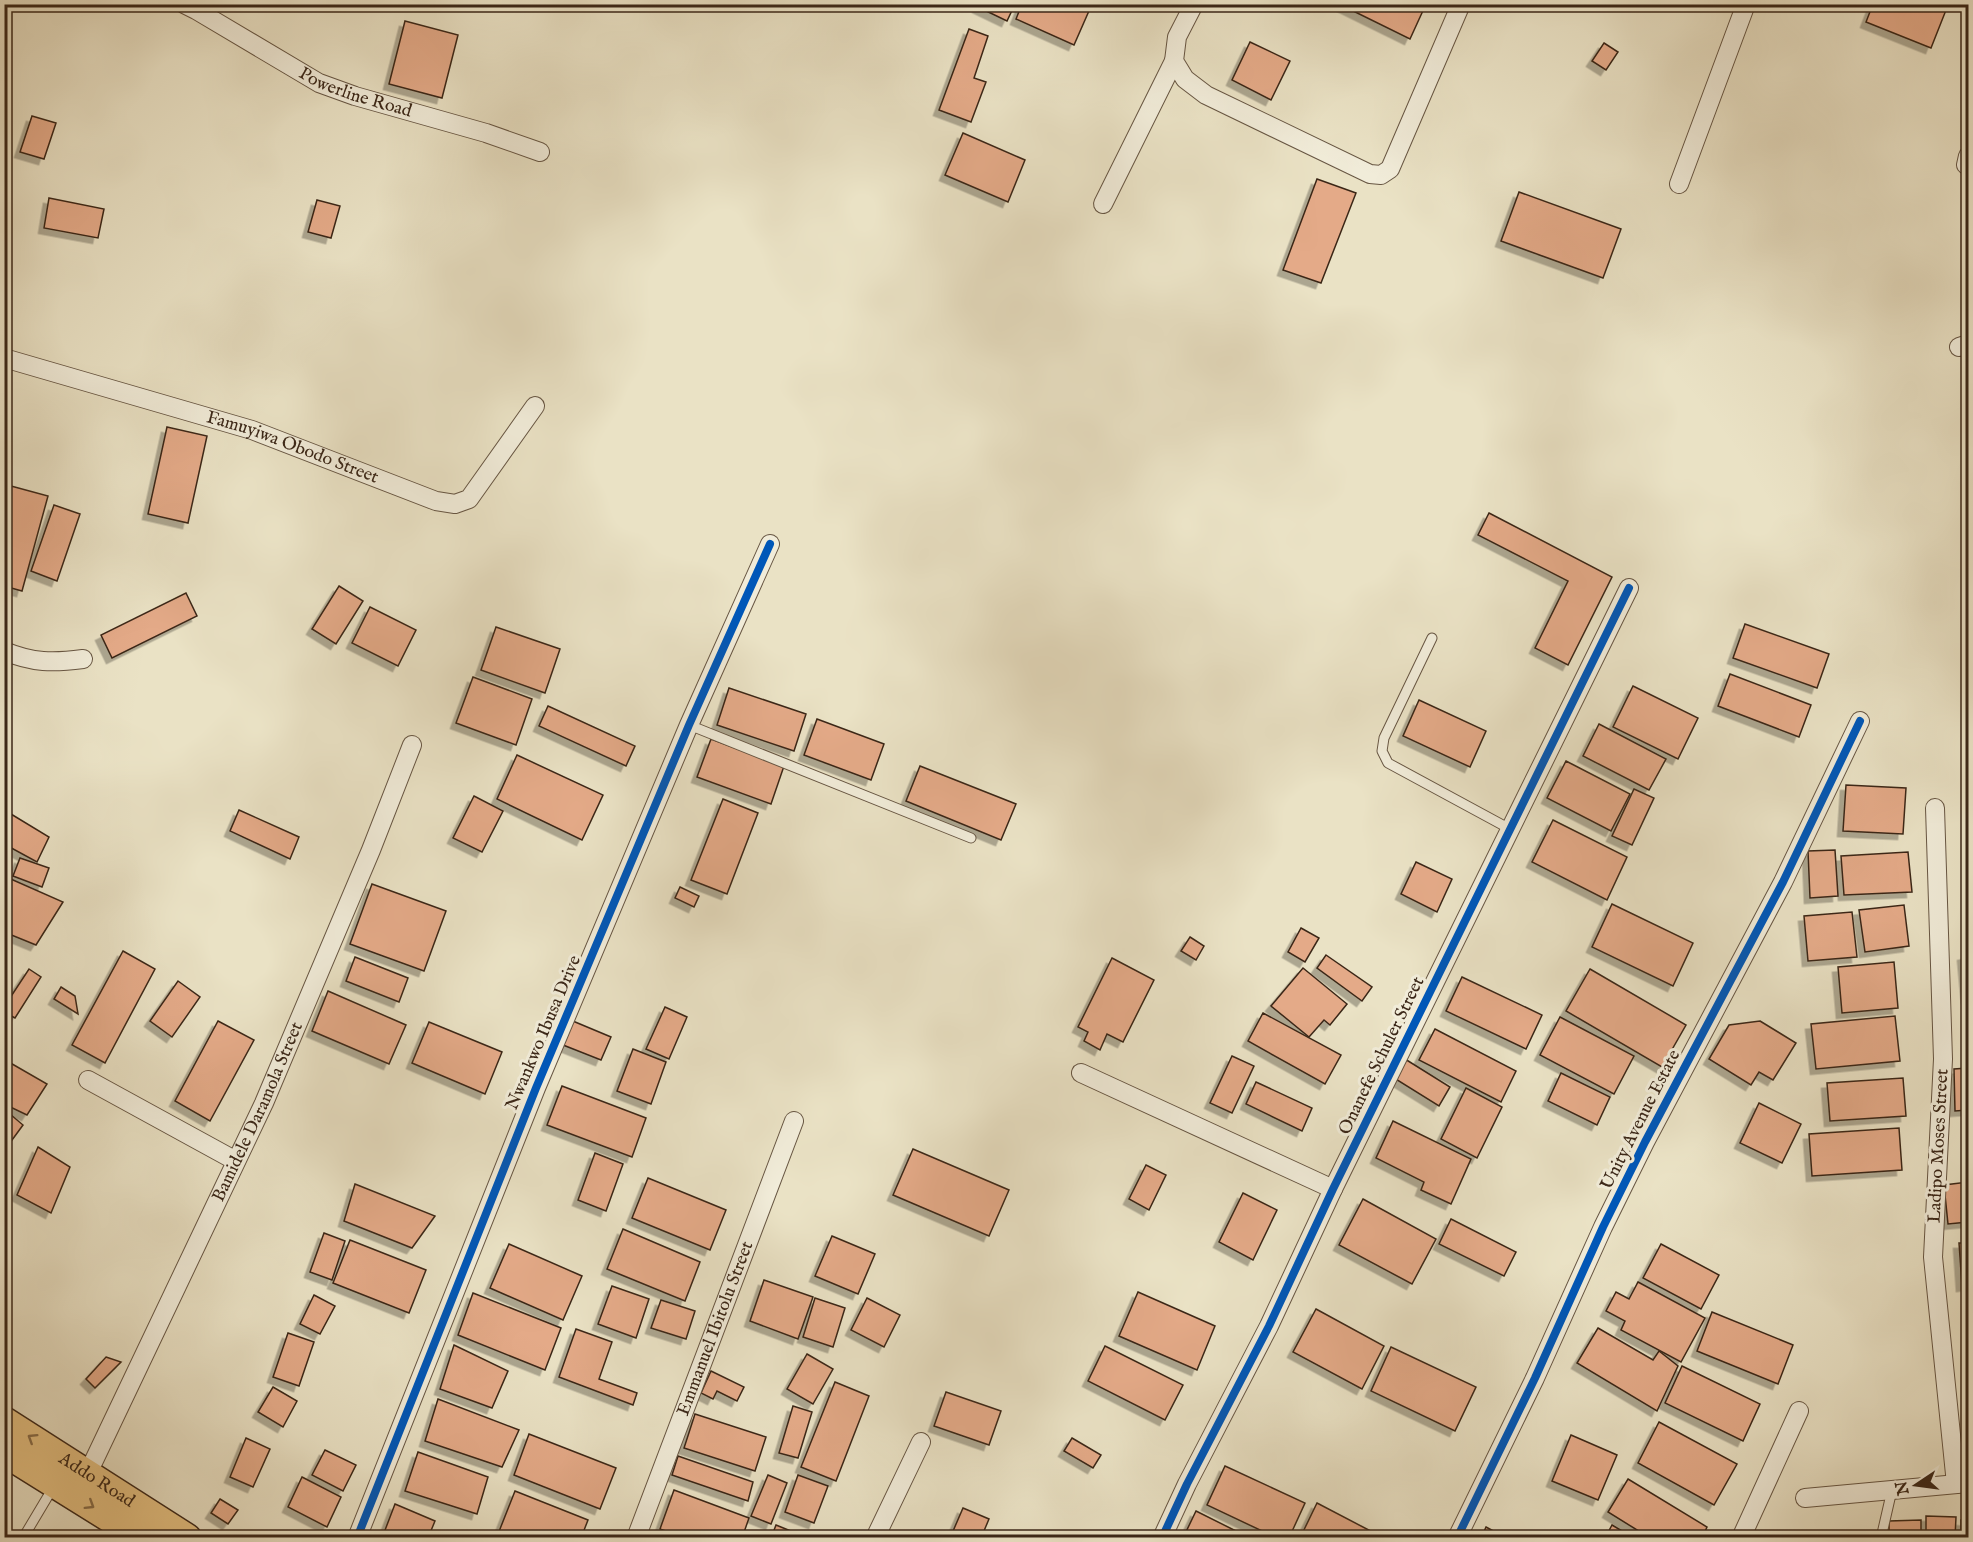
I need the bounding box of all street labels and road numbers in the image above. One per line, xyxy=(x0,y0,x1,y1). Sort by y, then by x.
street label: Powerline Road xyxy=(294,62,415,123)
street label: Famuyiwa Obodo Street xyxy=(204,406,382,489)
street label: Nwankwo Ibusa Drive xyxy=(501,952,587,1114)
street label: Onanefe Schuler Street xyxy=(1334,973,1430,1139)
street label: Bamidele Daramola Street xyxy=(207,1019,308,1206)
street label: Unity Avenue Estate xyxy=(1596,1046,1686,1194)
street label: Ladipo Moses Street xyxy=(1923,1068,1955,1224)
street label: Emmanuel Ibitolu Street xyxy=(672,1238,759,1419)
street label: Addo Road xyxy=(54,1447,139,1513)

